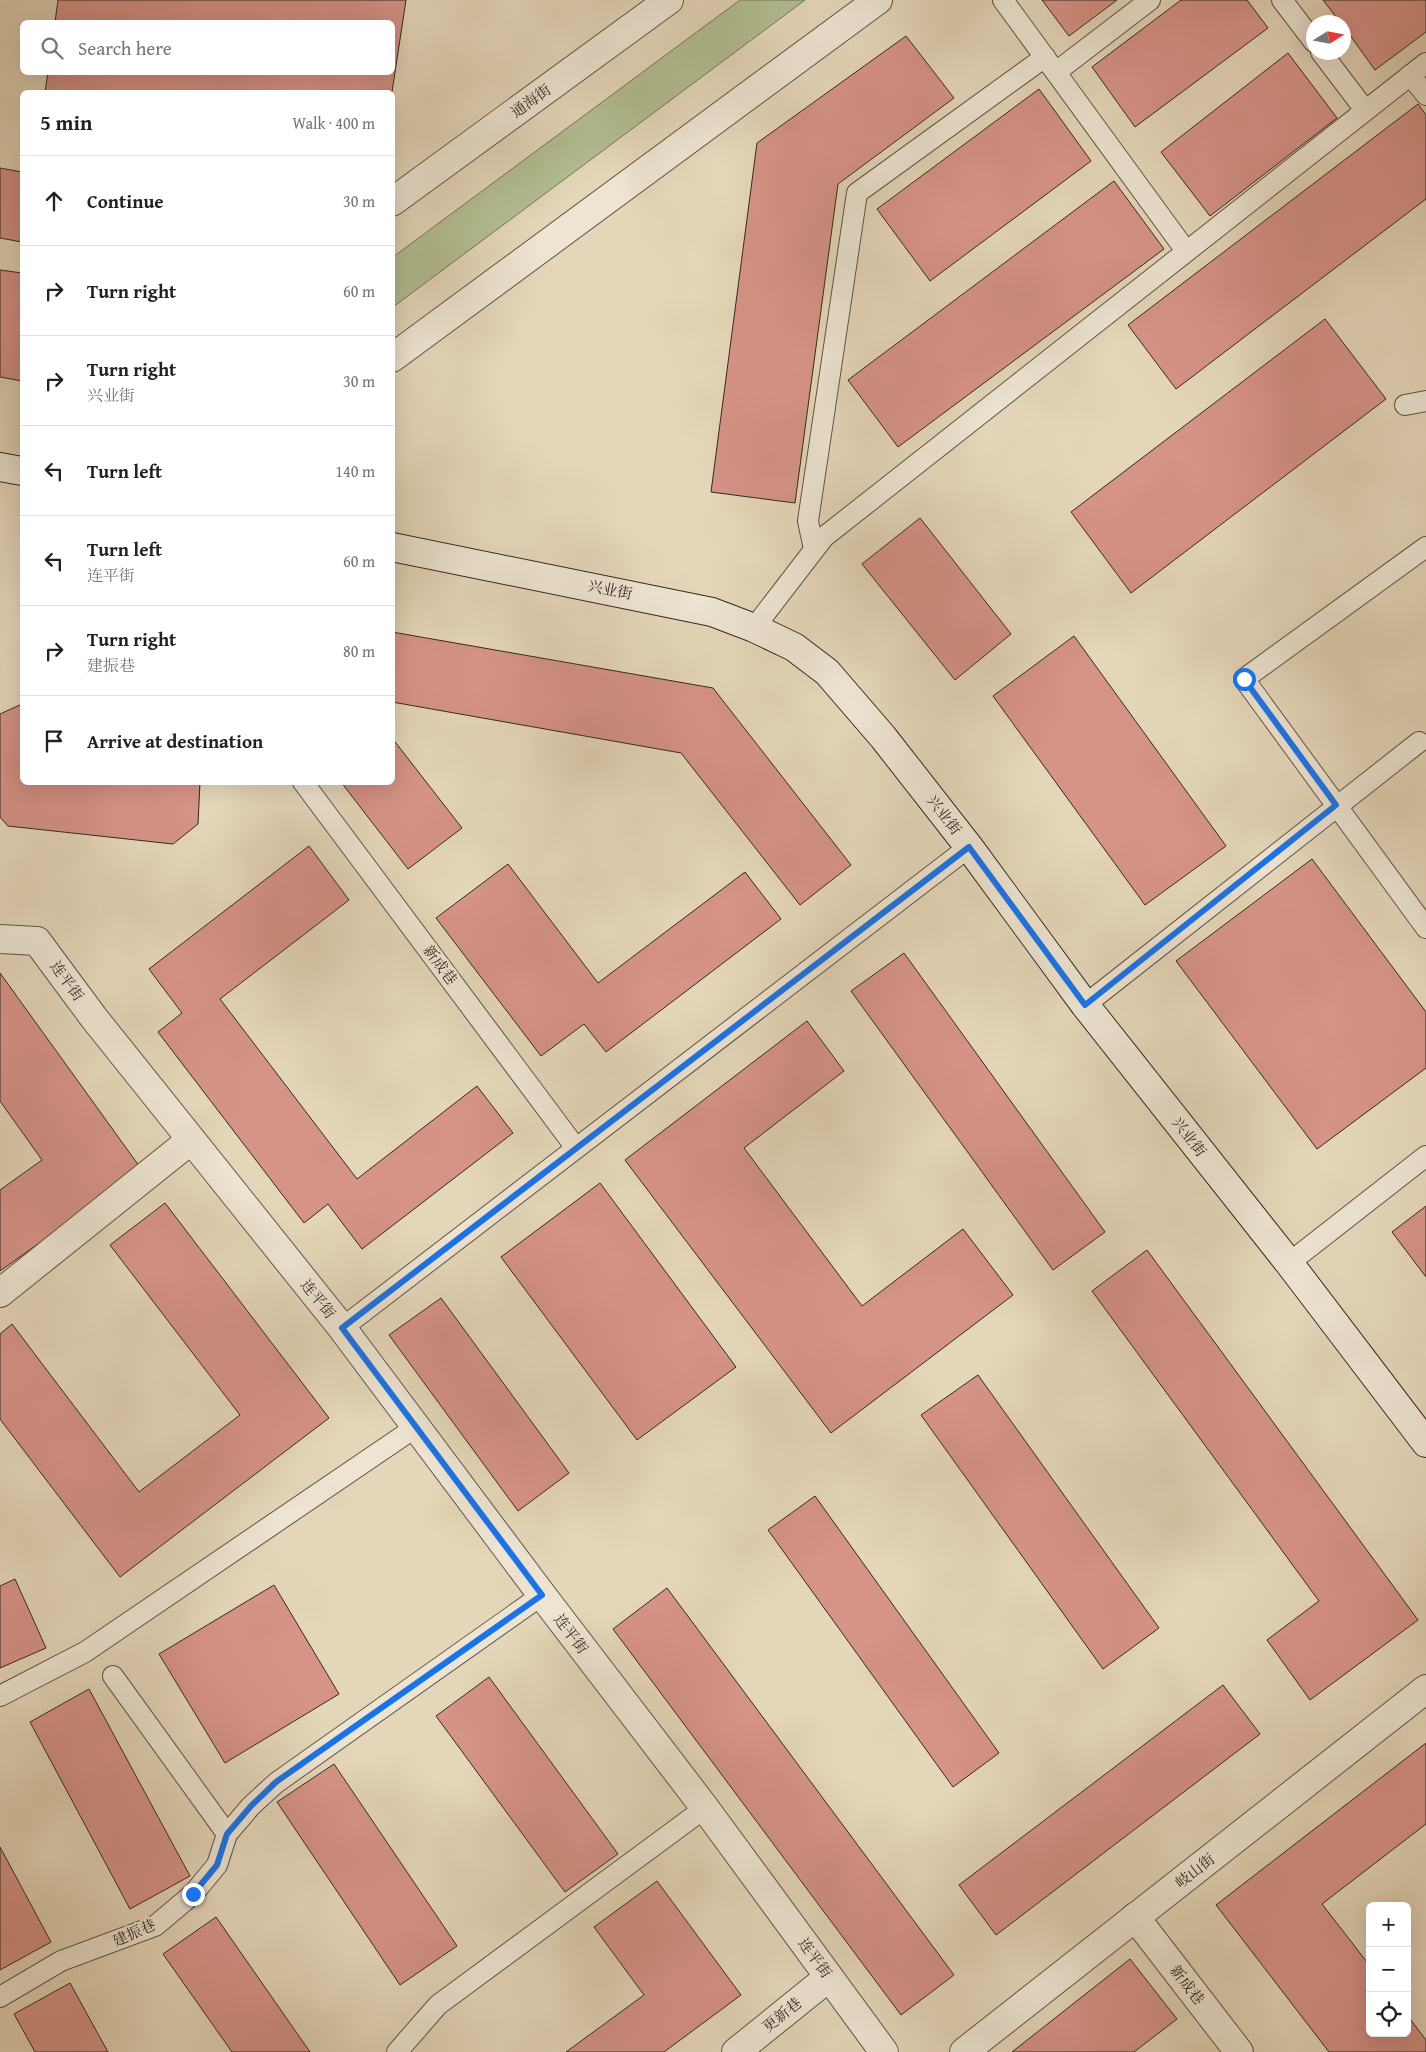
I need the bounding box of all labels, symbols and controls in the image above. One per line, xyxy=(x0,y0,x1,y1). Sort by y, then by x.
north arrow xyxy=(1306,15,1351,60)
search box xyxy=(20,20,395,75)
icon: search xyxy=(38,34,66,62)
text: Search here xyxy=(78,34,172,62)
street label: 通海街 xyxy=(506,79,555,122)
text: 5 min xyxy=(40,107,92,138)
text: Walk · 400 m xyxy=(292,111,375,135)
icon: ahead xyxy=(40,187,68,215)
text: Continue xyxy=(87,187,164,215)
text: 30 m xyxy=(343,189,375,213)
icon: right xyxy=(40,277,68,305)
text: Turn right xyxy=(87,277,176,305)
text: 60 m xyxy=(343,279,375,303)
text: Turn right xyxy=(87,355,176,383)
icon: right xyxy=(40,367,68,395)
text: 30 m xyxy=(343,369,375,393)
text: 兴业街 xyxy=(87,383,135,407)
icon: left xyxy=(40,457,68,485)
text: Turn left xyxy=(87,457,162,485)
text: 140 m xyxy=(335,459,375,483)
text: Turn left xyxy=(87,535,162,563)
icon: left xyxy=(40,547,68,575)
text: 60 m xyxy=(343,549,375,573)
text: 连平街 xyxy=(87,563,135,587)
street label: 兴业街 xyxy=(586,575,634,604)
text: Turn right xyxy=(87,625,176,653)
icon: right xyxy=(40,637,68,665)
text: 80 m xyxy=(343,639,375,663)
text: 建振巷 xyxy=(87,653,135,677)
route start xyxy=(1233,668,1256,691)
icon: arrive xyxy=(40,727,68,755)
text: Arrive at destination xyxy=(87,727,263,755)
street label: 兴业街 xyxy=(922,790,967,839)
street label: 新成巷 xyxy=(418,940,462,989)
street label: 连平街 xyxy=(46,956,89,1005)
street label: 兴业街 xyxy=(1167,1112,1212,1161)
street label: 连平街 xyxy=(296,1275,341,1323)
street label: 连平街 xyxy=(549,1609,593,1658)
street label: 岐山街 xyxy=(1170,1848,1219,1893)
route end xyxy=(182,1883,205,1906)
map controls xyxy=(1366,1902,1411,2037)
button: + xyxy=(1366,1902,1411,1947)
street label: 建振巷 xyxy=(109,1914,159,1951)
street label: 连平街 xyxy=(794,1933,837,1982)
button: − xyxy=(1366,1947,1411,1992)
street label: 新成巷 xyxy=(1165,1960,1210,2009)
street label: 更新巷 xyxy=(758,1992,806,2037)
button: locate xyxy=(1366,1992,1411,2037)

